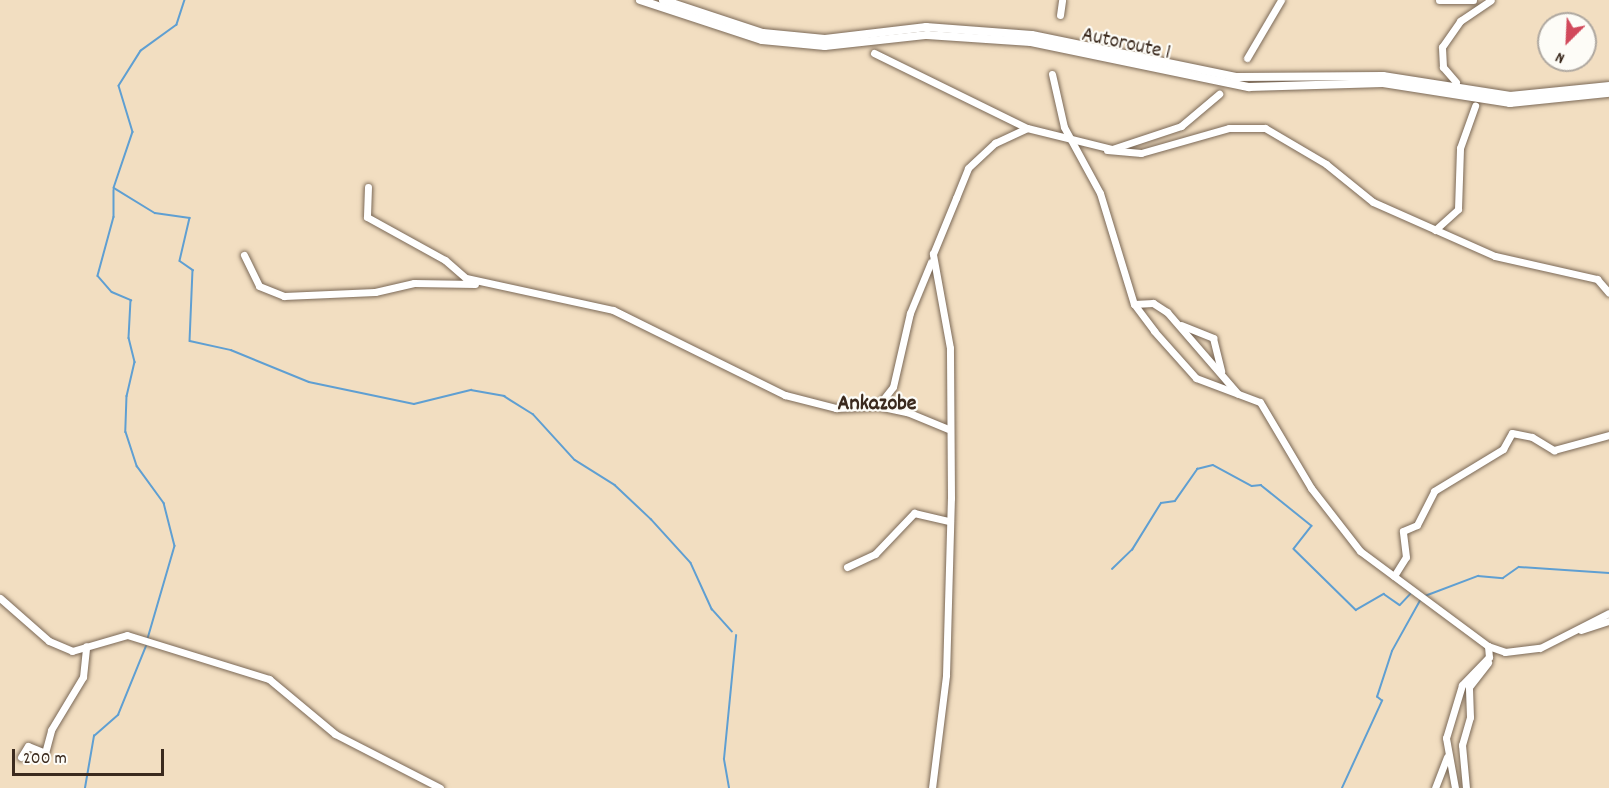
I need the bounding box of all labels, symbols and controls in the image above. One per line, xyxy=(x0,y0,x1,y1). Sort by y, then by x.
north arrow xyxy=(1537,12,1597,72)
street label: Autoroute 1 xyxy=(1079,23,1173,67)
text: N xyxy=(1552,45,1569,69)
district label: Ankazobe xyxy=(838,392,916,418)
scale bar xyxy=(15,737,166,775)
text: 200 m xyxy=(23,747,67,772)

